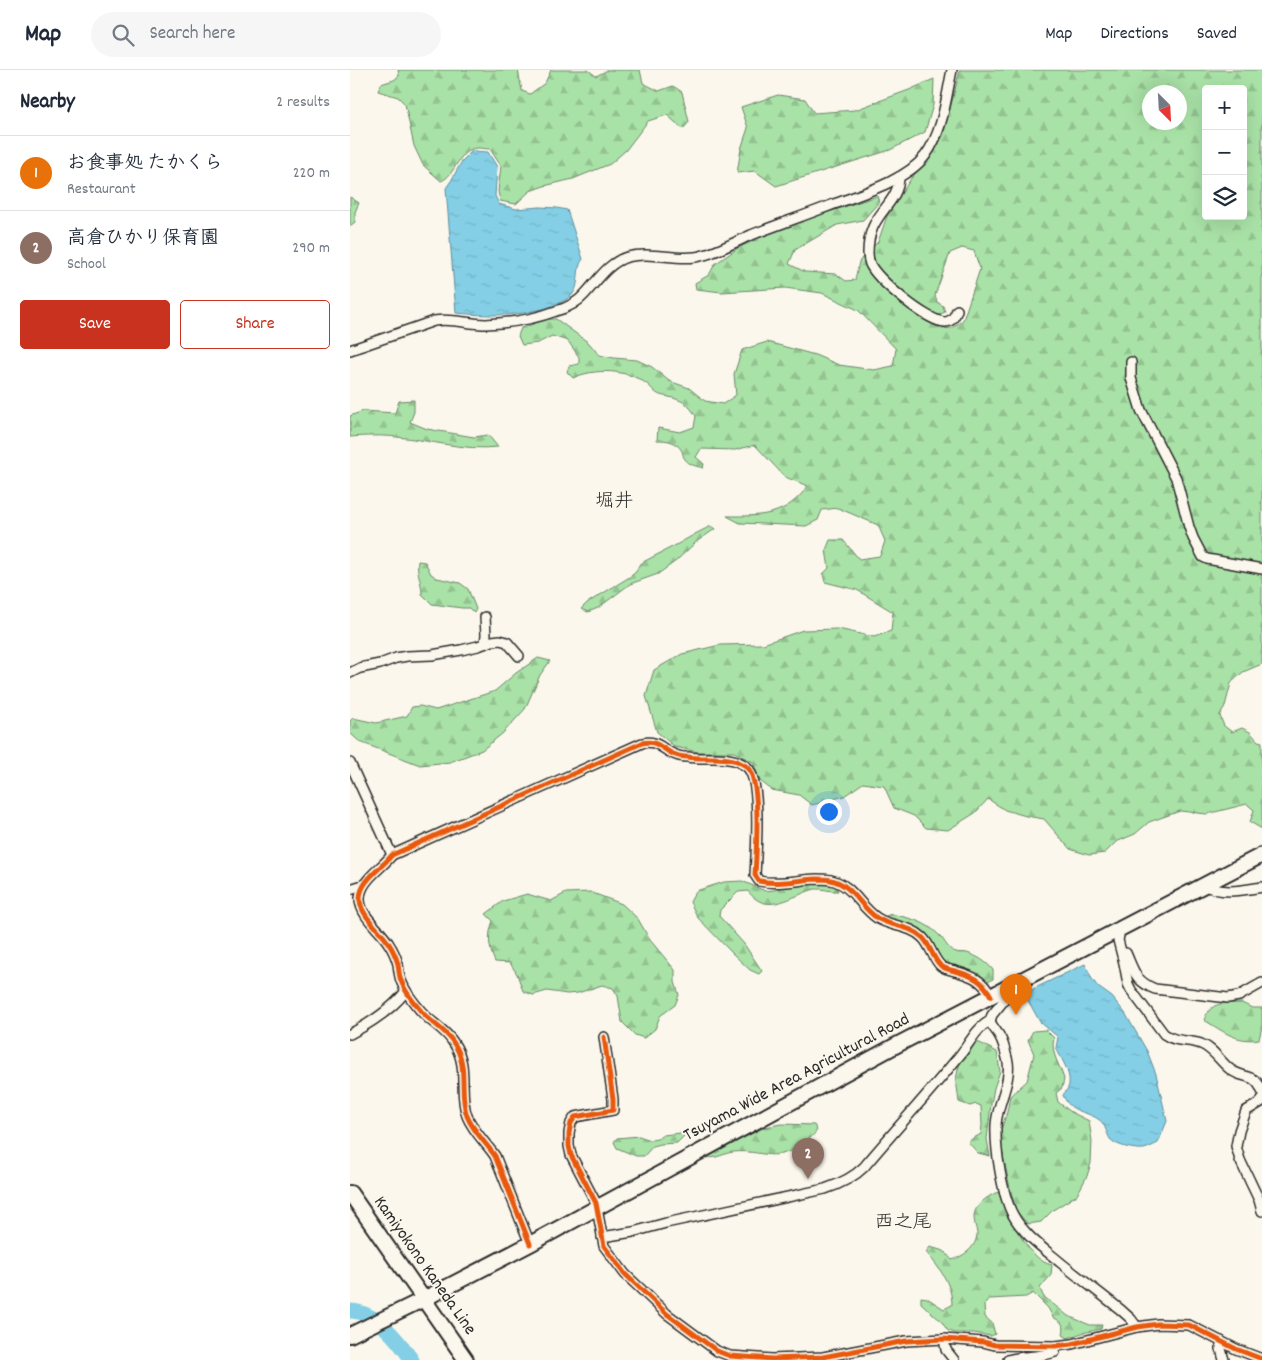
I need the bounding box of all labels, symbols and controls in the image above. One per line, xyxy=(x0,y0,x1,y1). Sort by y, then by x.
search box xyxy=(91,12,441,57)
text: Map xyxy=(25,18,61,52)
icon: search xyxy=(109,21,137,49)
text: Search here xyxy=(149,21,235,48)
text: Map xyxy=(1045,22,1072,47)
text: Directions xyxy=(1100,22,1169,47)
text: Saved xyxy=(1197,22,1237,47)
north arrow xyxy=(1142,85,1187,130)
map controls xyxy=(1202,85,1247,220)
button: + xyxy=(1202,85,1247,130)
text: Nearby xyxy=(20,88,75,118)
text: 2 results xyxy=(276,91,330,114)
button: − xyxy=(1202,130,1247,175)
text: お食事処 たかくら xyxy=(67,151,223,178)
text: 1 xyxy=(34,162,38,185)
text: 220 m xyxy=(293,162,330,185)
button: layers xyxy=(1202,175,1247,220)
text: Restaurant xyxy=(67,178,136,201)
text: 高倉ひかり保育園 xyxy=(67,226,219,253)
text: 2 xyxy=(33,237,40,260)
text: 290 m xyxy=(292,237,330,260)
text: School xyxy=(67,253,106,276)
button: Save xyxy=(20,300,170,349)
button: Share xyxy=(180,300,330,349)
district label: 堀井 xyxy=(595,489,633,516)
your location xyxy=(816,799,842,825)
pin: 1 xyxy=(1000,974,1032,1015)
street label: Tsuyama Wide Area Agricultural Road xyxy=(680,1008,914,1148)
pin: 2 xyxy=(792,1138,824,1179)
street label: Kamiyokono Kaneda Line xyxy=(367,1191,481,1341)
district label: 西之尾 xyxy=(874,1210,932,1237)

